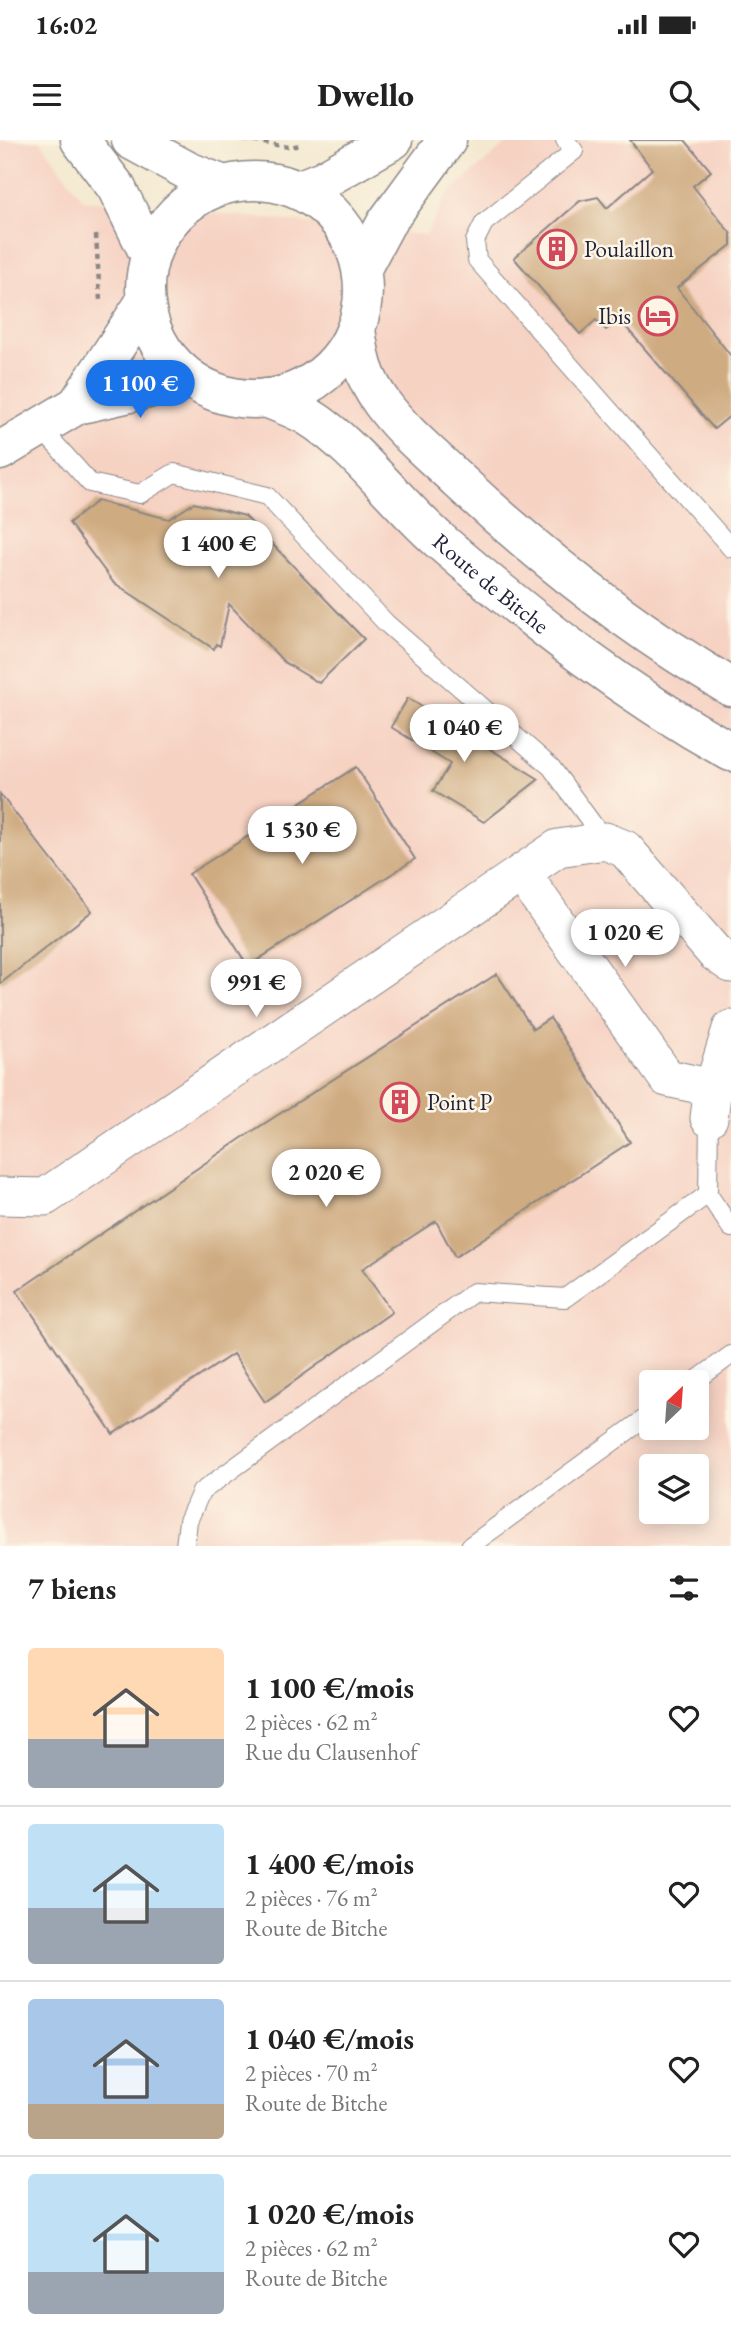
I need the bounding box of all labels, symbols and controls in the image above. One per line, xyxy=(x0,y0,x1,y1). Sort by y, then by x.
text: 16:02 xyxy=(35,8,97,42)
text: Dwello xyxy=(317,74,414,116)
icon: menu xyxy=(28,76,66,114)
icon: search xyxy=(665,76,703,114)
building icon: Poulaillon xyxy=(536,228,578,270)
place label: Poulaillon xyxy=(584,234,674,264)
hotel icon: Ibis xyxy=(637,295,679,337)
place label: Ibis xyxy=(598,301,631,331)
pin: 1 100 € xyxy=(75,360,205,420)
text: 1 100 € xyxy=(102,368,178,398)
pin: 1 400 € xyxy=(153,520,283,580)
street label: Route de Bitche xyxy=(426,526,555,640)
text: 1 400 € xyxy=(180,528,256,558)
pin: 1 040 € xyxy=(399,704,529,764)
text: 1 040 € xyxy=(426,712,502,742)
pin: 1 530 € xyxy=(237,806,367,866)
text: 1 530 € xyxy=(264,814,340,844)
pin: 1 020 € xyxy=(560,910,690,969)
text: 1 020 € xyxy=(587,917,663,947)
pin: 991 € xyxy=(207,960,305,1019)
text: 991 € xyxy=(227,967,285,997)
building icon: Point P xyxy=(379,1081,421,1123)
place label: Point P xyxy=(427,1087,493,1117)
pin: 2 020 € xyxy=(261,1150,391,1209)
text: 2 020 € xyxy=(288,1157,364,1187)
north arrow xyxy=(639,1370,709,1440)
map controls xyxy=(639,1370,709,1524)
button: layers xyxy=(639,1454,709,1524)
text: 7 biens xyxy=(28,1569,116,1608)
icon: filters xyxy=(665,1569,703,1607)
text: 1 100 €/mois xyxy=(245,1668,414,1707)
icon: home xyxy=(84,1676,168,1760)
icon: heart xyxy=(665,1699,703,1737)
text: 2 pièces · 62 m² xyxy=(245,1707,378,1737)
text: Rue du Clausenhof xyxy=(245,1737,418,1767)
text: 1 400 €/mois xyxy=(245,1844,414,1883)
icon: home xyxy=(84,1852,168,1936)
icon: heart xyxy=(665,1875,703,1913)
text: 2 pièces · 76 m² xyxy=(245,1883,378,1913)
text: Route de Bitche xyxy=(245,1913,387,1943)
text: 1 040 €/mois xyxy=(245,2019,414,2058)
icon: home xyxy=(84,2027,168,2111)
icon: heart xyxy=(665,2050,703,2088)
text: 2 pièces · 70 m² xyxy=(245,2058,378,2088)
text: Route de Bitche xyxy=(245,2088,387,2118)
text: 1 020 €/mois xyxy=(245,2194,414,2233)
icon: home xyxy=(84,2202,168,2286)
icon: heart xyxy=(665,2225,703,2263)
text: 2 pièces · 62 m² xyxy=(245,2233,378,2263)
text: Route de Bitche xyxy=(245,2263,387,2293)

